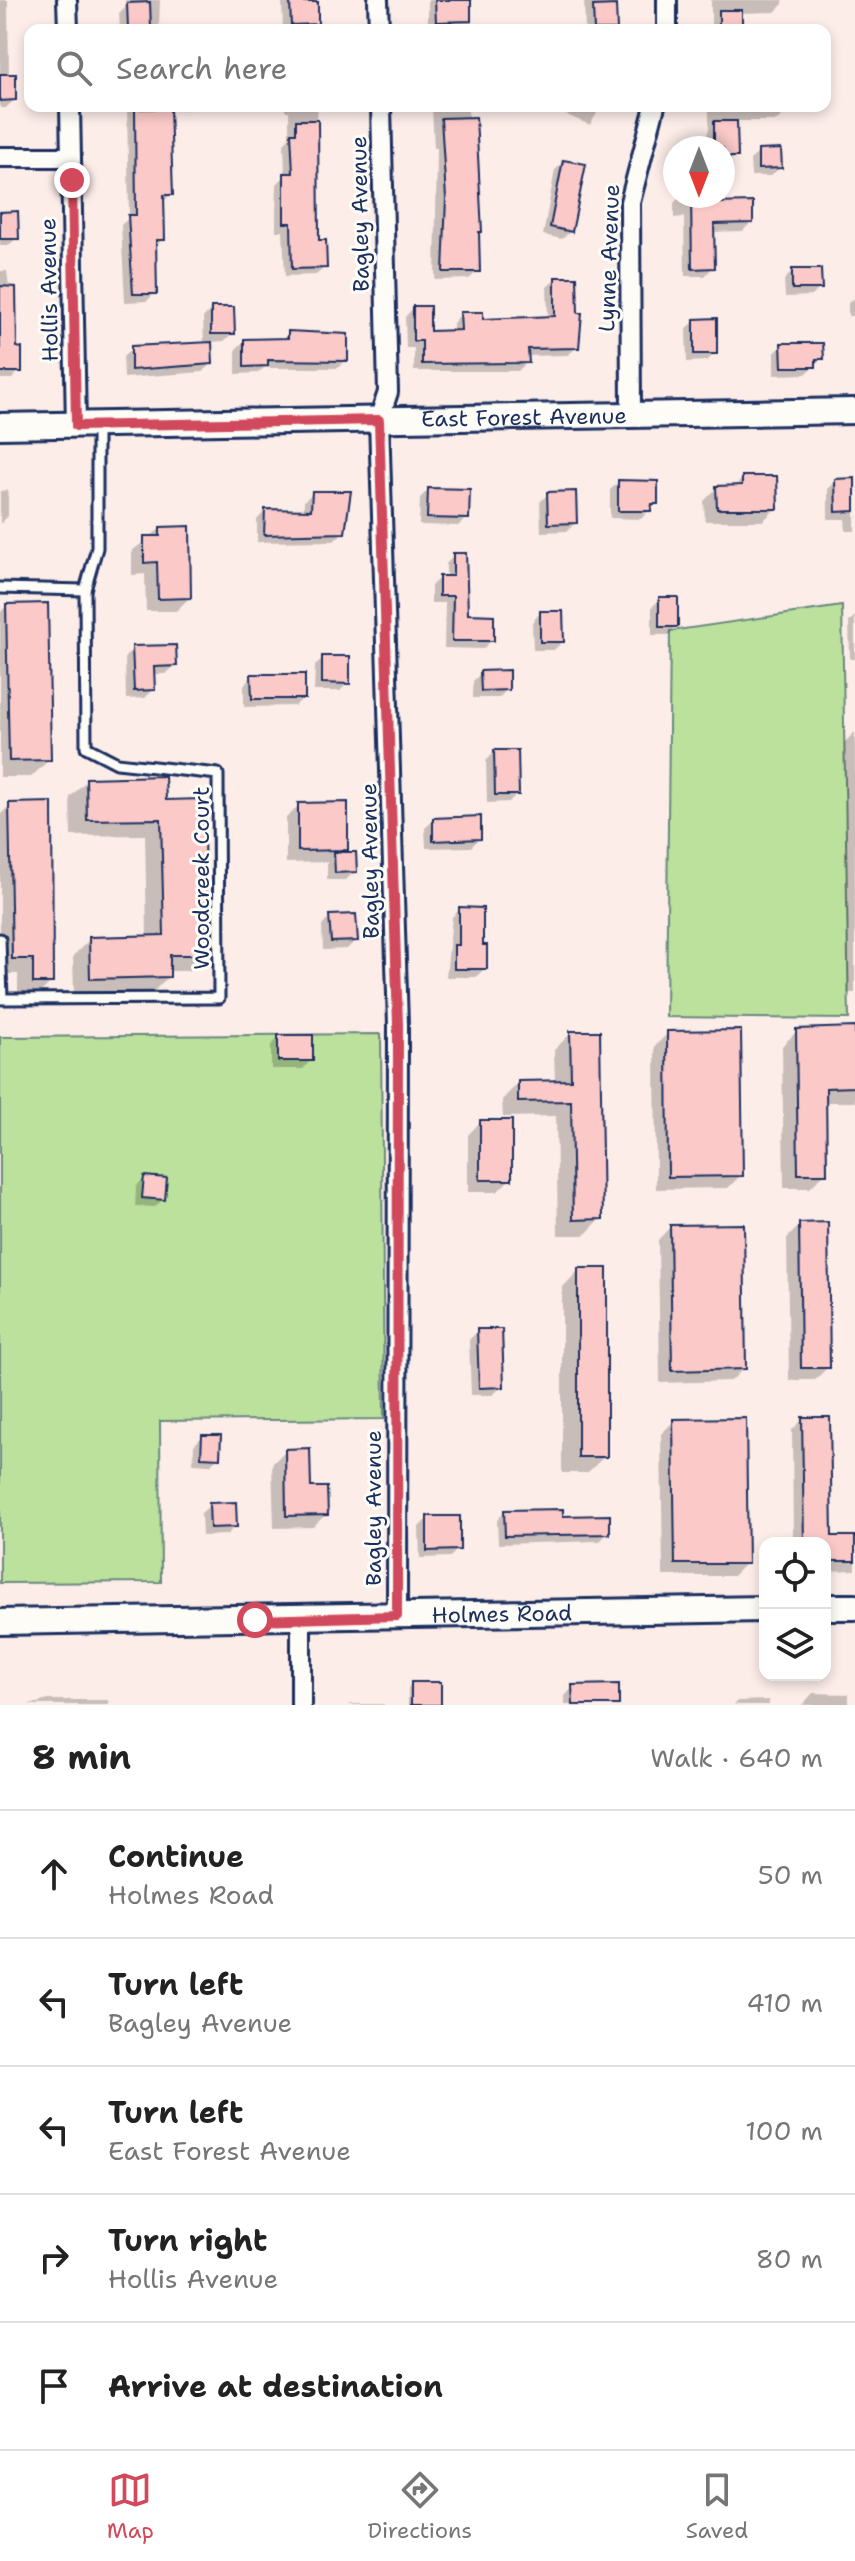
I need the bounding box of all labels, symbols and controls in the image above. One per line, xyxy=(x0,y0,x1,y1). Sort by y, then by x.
search box xyxy=(24,24,831,112)
icon: search xyxy=(52,46,96,90)
text: Search here xyxy=(116,48,287,89)
street label: Bagley Avenue xyxy=(344,136,376,292)
north arrow xyxy=(663,136,735,208)
route end xyxy=(54,162,90,198)
street label: Lynne Avenue xyxy=(592,184,626,332)
street label: Hollis Avenue xyxy=(33,218,65,362)
street label: East Forest Avenue xyxy=(421,401,627,433)
street label: Bagley Avenue xyxy=(354,783,386,939)
street label: Woodcreek Court xyxy=(187,786,216,970)
street label: Bagley Avenue xyxy=(359,1430,388,1586)
map controls xyxy=(759,1537,831,1681)
button: locate xyxy=(759,1537,831,1609)
street label: Holmes Road xyxy=(431,1598,572,1629)
route start xyxy=(237,1602,273,1638)
button: layers xyxy=(759,1609,831,1681)
text: 8 min xyxy=(32,1734,131,1780)
text: Walk · 640 m xyxy=(650,1740,823,1775)
text: Continue xyxy=(108,1836,244,1877)
icon: ahead xyxy=(32,1852,76,1896)
text: 50 m xyxy=(758,1857,823,1892)
text: Holmes Road xyxy=(108,1877,274,1912)
text: Turn left xyxy=(108,1964,243,2005)
icon: left xyxy=(32,1980,76,2024)
text: 410 m xyxy=(746,1985,823,2020)
text: Bagley Avenue xyxy=(108,2005,292,2040)
text: Turn left xyxy=(108,2092,243,2133)
icon: left xyxy=(32,2108,76,2152)
text: 100 m xyxy=(745,2113,823,2148)
text: East Forest Avenue xyxy=(108,2133,351,2168)
text: Turn right xyxy=(108,2220,267,2261)
icon: right xyxy=(32,2236,76,2280)
text: 80 m xyxy=(756,2241,823,2276)
text: Hollis Avenue xyxy=(108,2261,278,2296)
icon: arrive xyxy=(32,2364,76,2408)
text: Arrive at destination xyxy=(108,2366,443,2407)
tab: Map xyxy=(107,2468,154,2545)
tab: Directions xyxy=(367,2468,472,2545)
tab: Saved xyxy=(686,2468,748,2545)

